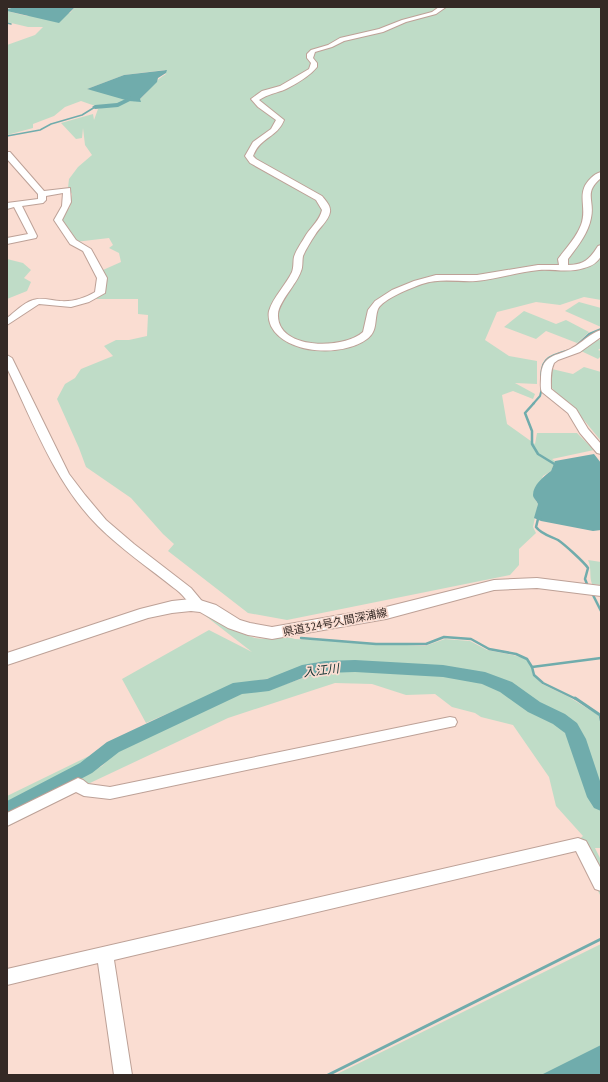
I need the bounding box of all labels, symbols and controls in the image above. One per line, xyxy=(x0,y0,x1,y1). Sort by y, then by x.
street label: 県道324号久間深浦線 xyxy=(282,605,388,639)
water label: 入江川 xyxy=(302,660,342,680)

